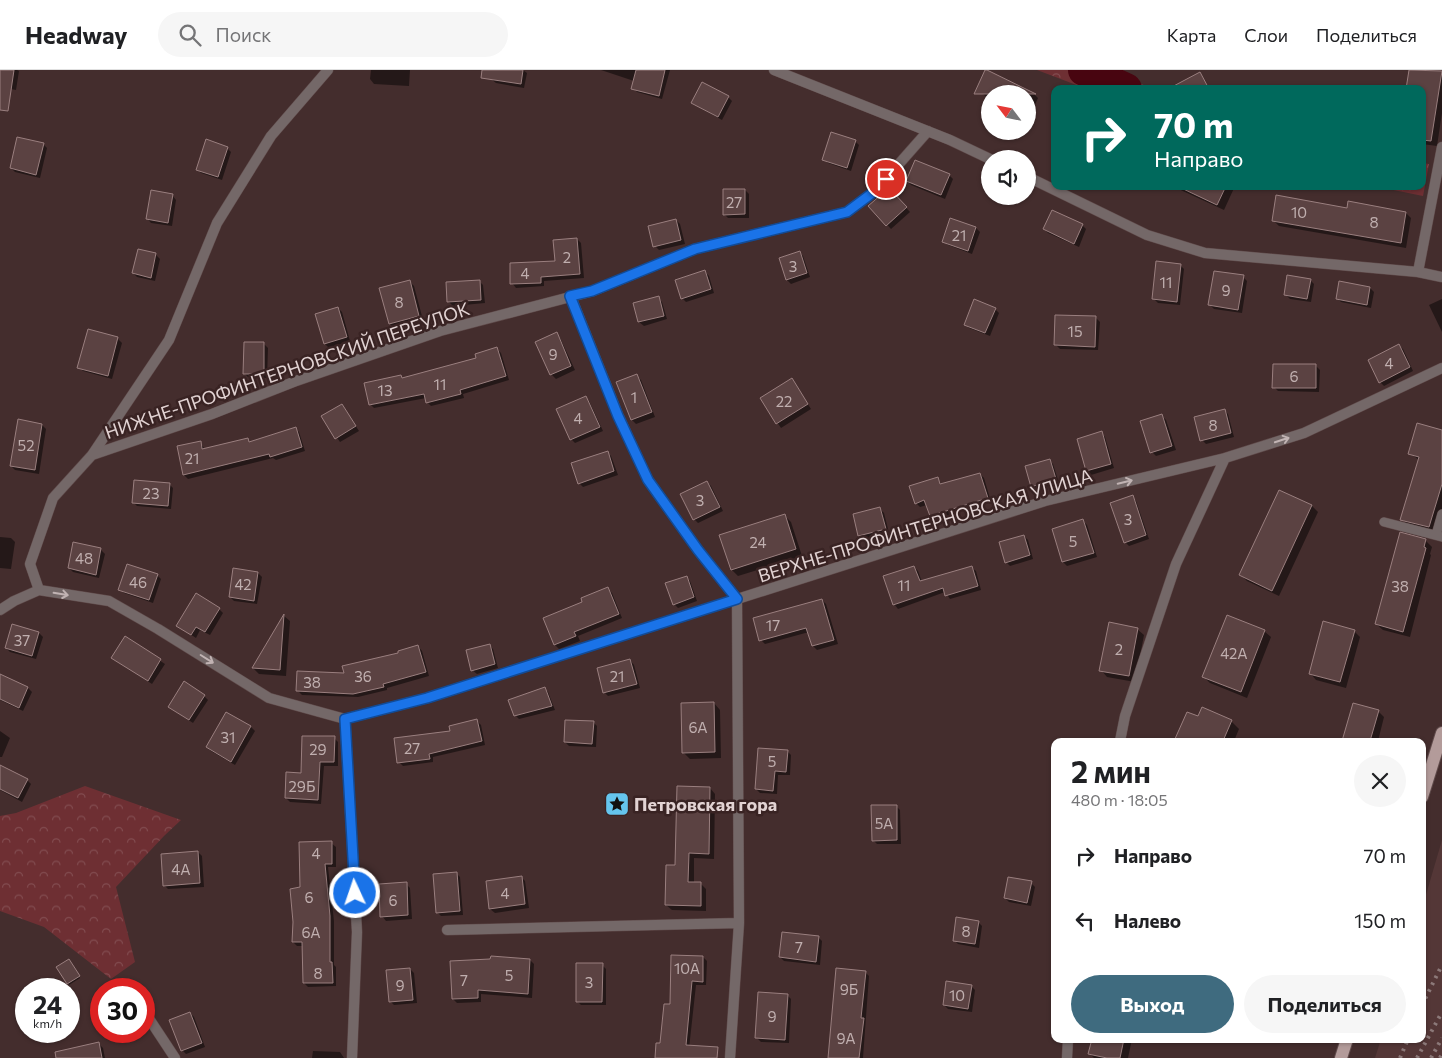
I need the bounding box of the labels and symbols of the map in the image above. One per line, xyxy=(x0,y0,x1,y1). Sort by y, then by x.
north arrow xyxy=(981,85,1036,140)
pin xyxy=(865,158,907,200)
house number: 27 xyxy=(726,193,742,211)
house number: 10 xyxy=(1291,203,1307,221)
house number: 8 xyxy=(1369,213,1379,231)
house number: 21 xyxy=(952,226,966,244)
house number: 2 xyxy=(563,248,571,266)
house number: 3 xyxy=(789,257,797,275)
house number: 4 xyxy=(521,264,530,282)
house number: 11 xyxy=(1160,273,1172,291)
house number: 9 xyxy=(1221,281,1231,299)
house number: 8 xyxy=(394,293,404,311)
street label: НИЖНЕ-ПРОФИНТЕРНОВСКИЙ ПЕРЕУЛОК xyxy=(102,297,472,443)
house number: 15 xyxy=(1067,322,1083,340)
house number: 9 xyxy=(548,345,558,363)
house number: 4 xyxy=(1385,354,1394,372)
house number: 6 xyxy=(1289,367,1299,385)
house number: 11 xyxy=(434,375,446,393)
house number: 13 xyxy=(378,381,392,399)
house number: 1 xyxy=(631,388,637,406)
house number: 22 xyxy=(776,392,792,410)
house number: 4 xyxy=(574,409,583,427)
house number: 8 xyxy=(1208,416,1218,434)
one-way arrow xyxy=(1273,435,1289,444)
house number: 52 xyxy=(18,436,34,454)
house number: 21 xyxy=(185,449,199,467)
street label: ВЕРХНЕ-ПРОФИНТЕРНОВСКАЯ УЛИЦА xyxy=(755,464,1095,586)
one-way arrow xyxy=(1116,477,1132,486)
house number: 23 xyxy=(143,484,159,502)
house number: 3 xyxy=(696,491,704,509)
house number: 3 xyxy=(1124,510,1132,528)
house number: 5 xyxy=(1069,532,1077,550)
house number: 24 xyxy=(749,533,767,551)
house number: 48 xyxy=(75,549,93,567)
house number: 46 xyxy=(129,573,147,591)
house number: 42 xyxy=(234,575,252,593)
house number: 11 xyxy=(898,576,910,594)
house number: 38 xyxy=(1391,577,1409,595)
one-way arrow xyxy=(53,589,69,599)
house number: 17 xyxy=(766,616,780,634)
house number: 37 xyxy=(14,631,30,649)
house number: 2 xyxy=(1115,640,1123,658)
house number: 42А xyxy=(1220,644,1248,662)
one-way arrow xyxy=(199,654,213,664)
house number: 36 xyxy=(354,667,372,685)
house number: 21 xyxy=(610,667,624,685)
house number: 38 xyxy=(303,673,321,691)
house number: 6А xyxy=(688,718,708,736)
house number: 31 xyxy=(221,728,235,746)
house number: 27 xyxy=(404,739,420,757)
house number: 29 xyxy=(309,740,327,758)
house number: 5 xyxy=(768,752,776,770)
house number: 29Б xyxy=(289,777,315,795)
place icon: Петровская гора xyxy=(604,791,630,817)
place label: Петровская гора xyxy=(634,793,777,815)
house number: 5А xyxy=(875,814,893,832)
house number: 4 xyxy=(312,844,321,862)
house number: 4А xyxy=(171,860,191,878)
position arrow xyxy=(328,866,380,918)
house number: 4 xyxy=(501,884,510,902)
house number: 6 xyxy=(304,888,314,906)
house number: 6 xyxy=(388,891,398,909)
house number: 8 xyxy=(961,922,971,940)
house number: 6А xyxy=(301,923,321,941)
house number: 7 xyxy=(795,938,803,956)
house number: 10А xyxy=(674,959,700,977)
house number: 8 xyxy=(313,964,323,982)
house number: 5 xyxy=(505,966,513,984)
house number: 7 xyxy=(460,971,468,989)
house number: 3 xyxy=(585,973,593,991)
house number: 9 xyxy=(395,976,405,994)
speed limit sign: 30 xyxy=(90,978,155,1043)
house number: 9Б xyxy=(840,980,858,998)
house number: 10 xyxy=(949,986,965,1004)
house number: 9 xyxy=(767,1007,777,1025)
house number: 9А xyxy=(836,1029,856,1047)

